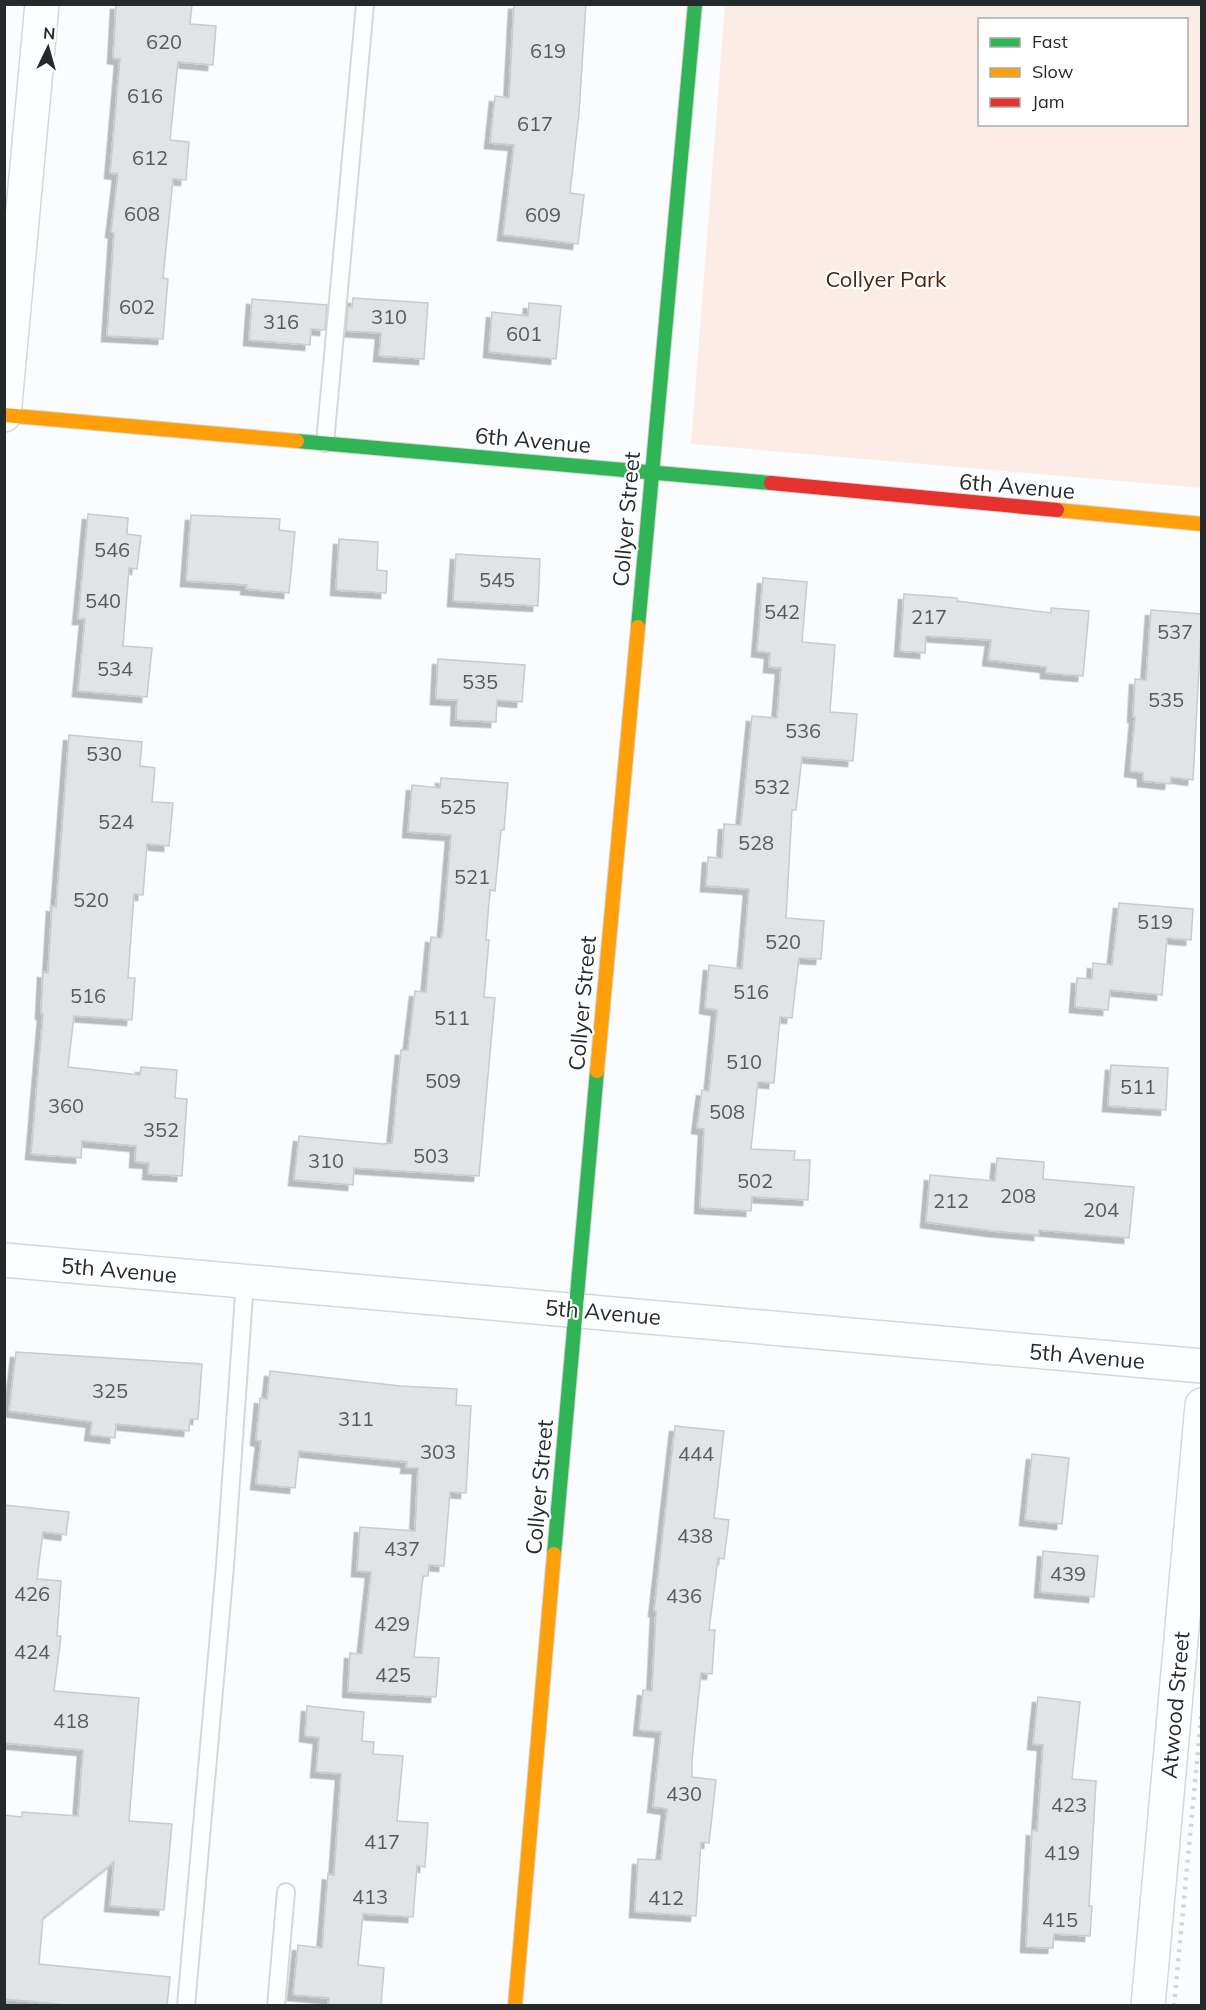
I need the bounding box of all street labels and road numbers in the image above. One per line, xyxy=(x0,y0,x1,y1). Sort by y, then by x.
street label: 6th Avenue xyxy=(474,421,592,459)
street label: Collyer Street xyxy=(606,450,646,588)
street label: 6th Avenue xyxy=(958,467,1076,505)
street label: Collyer Street xyxy=(562,934,602,1072)
street label: 5th Avenue xyxy=(60,1251,178,1289)
street label: 5th Avenue xyxy=(544,1293,662,1331)
street label: 5th Avenue xyxy=(1028,1337,1146,1375)
street label: Collyer Street xyxy=(519,1418,559,1556)
street label: Atwood Street xyxy=(1155,1630,1195,1780)

